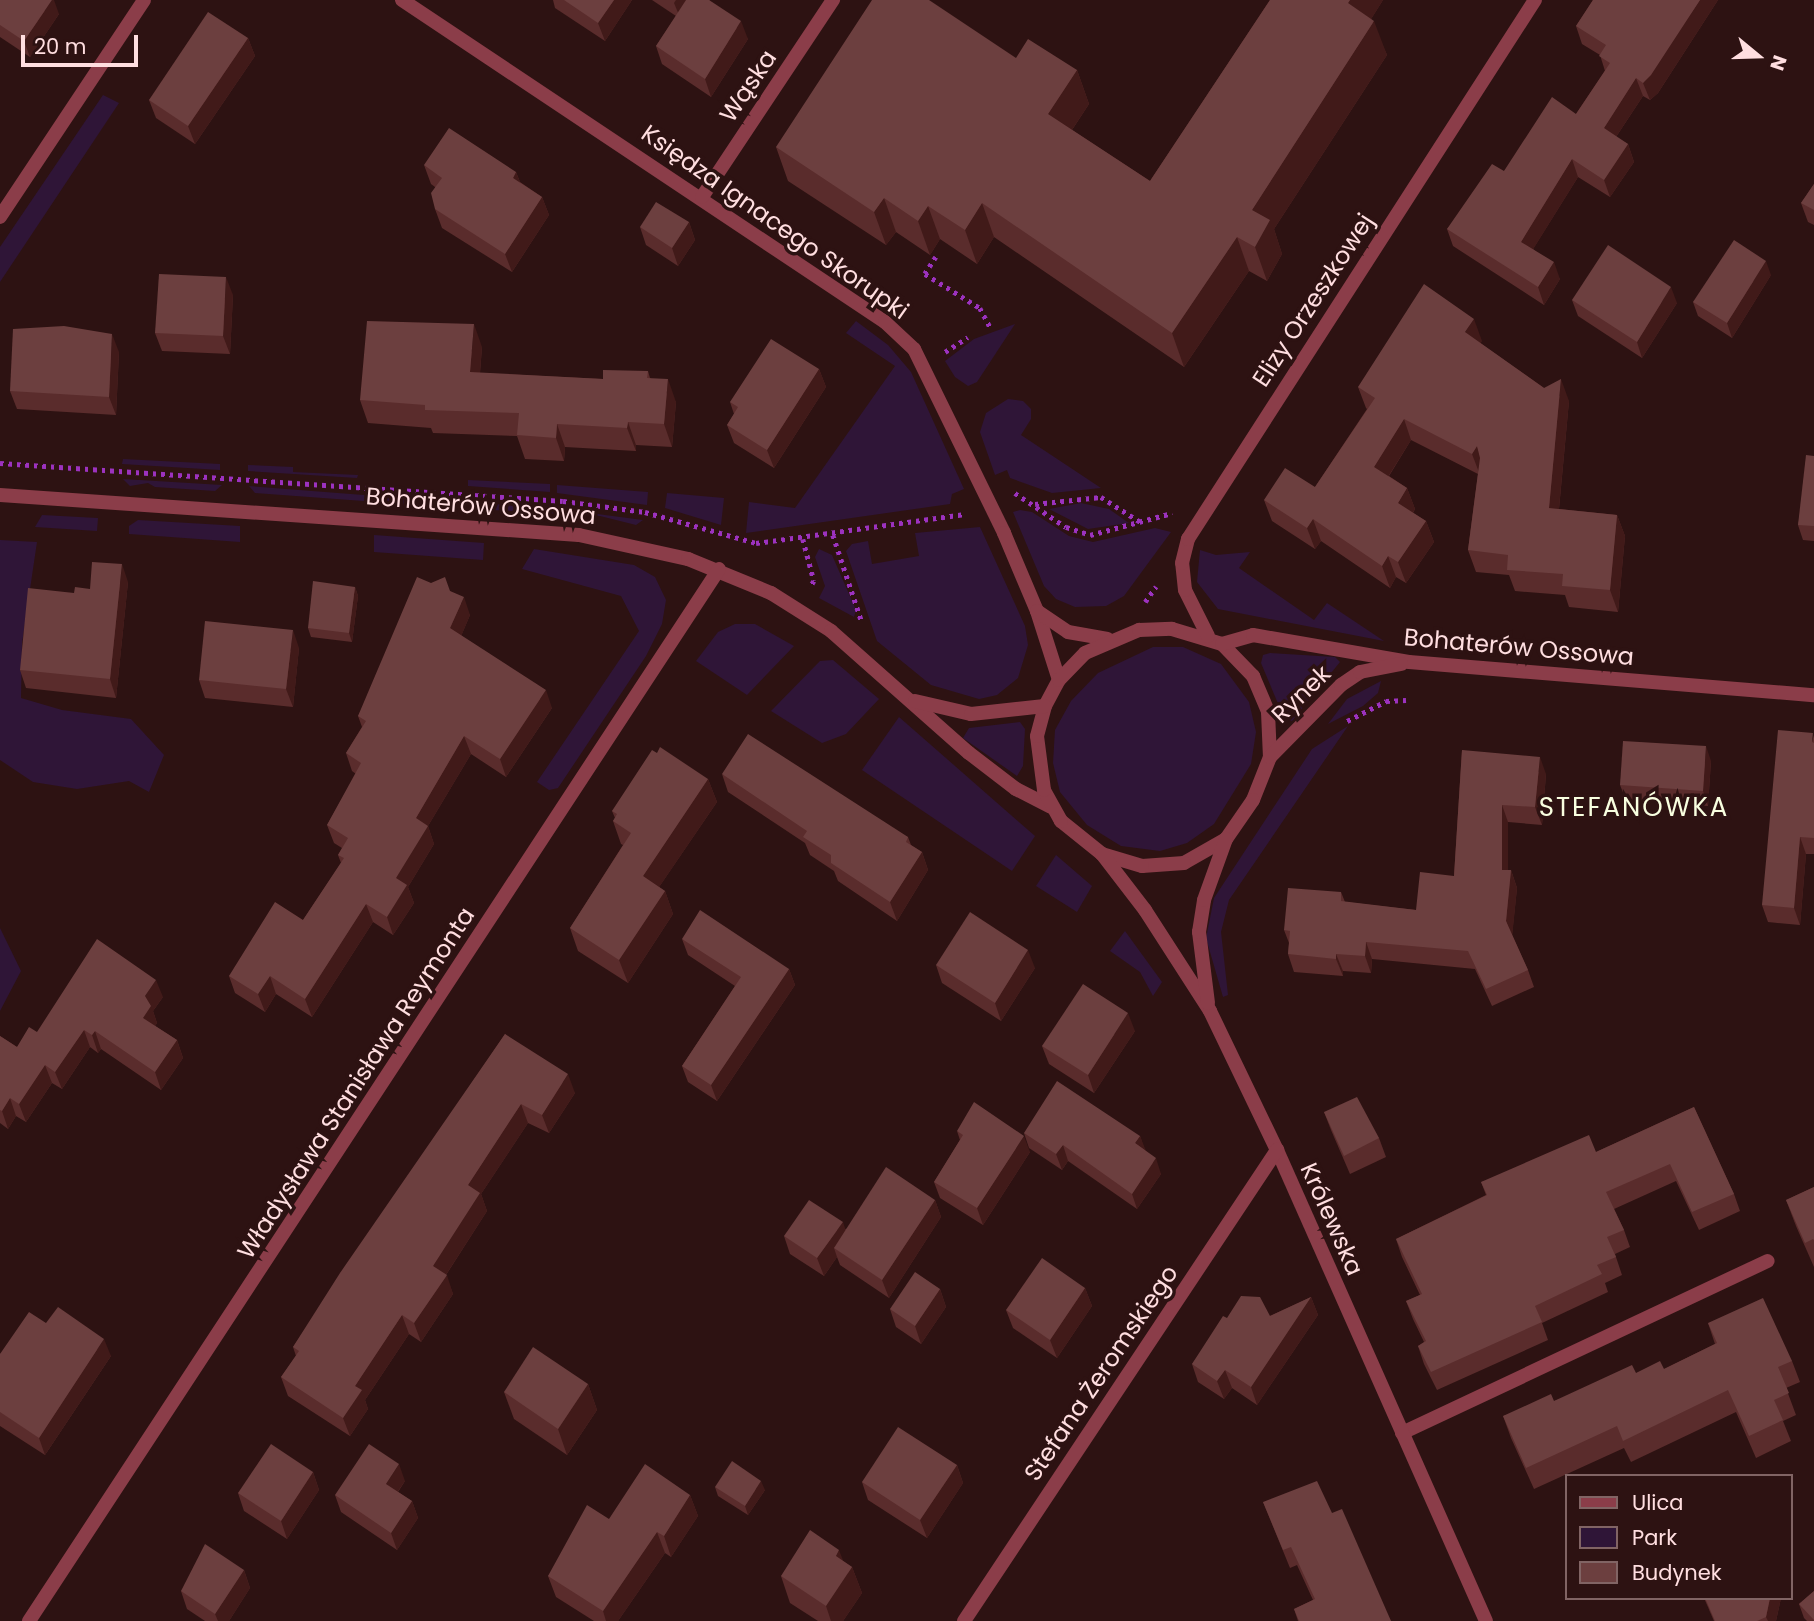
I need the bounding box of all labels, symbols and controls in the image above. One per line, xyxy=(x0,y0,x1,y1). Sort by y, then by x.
scale bar xyxy=(24,21,142,65)
north arrow xyxy=(1723,21,1793,91)
text: 20 m xyxy=(34,32,87,61)
street label: Wąska xyxy=(713,44,783,128)
text: N xyxy=(1763,52,1793,74)
street label: Księdza Ignacego Skorupki xyxy=(636,119,914,325)
street label: Elizy Orzeszkowej xyxy=(1246,208,1380,392)
street label: Bohaterów Ossowa xyxy=(365,482,597,530)
street label: Bohaterów Ossowa xyxy=(1403,623,1635,671)
street label: Rynek xyxy=(1266,659,1336,729)
district label: STEFANÓWKA xyxy=(1540,792,1728,824)
street label: Władysława Stanisława Reymonta xyxy=(231,902,481,1264)
street label: Królewska xyxy=(1294,1158,1370,1280)
street label: Stefana Żeromskiego xyxy=(1018,1260,1184,1486)
legend xyxy=(1566,1474,1793,1600)
text: Ulica xyxy=(1632,1488,1683,1517)
text: Park xyxy=(1632,1523,1677,1552)
text: Budynek xyxy=(1632,1558,1722,1587)

